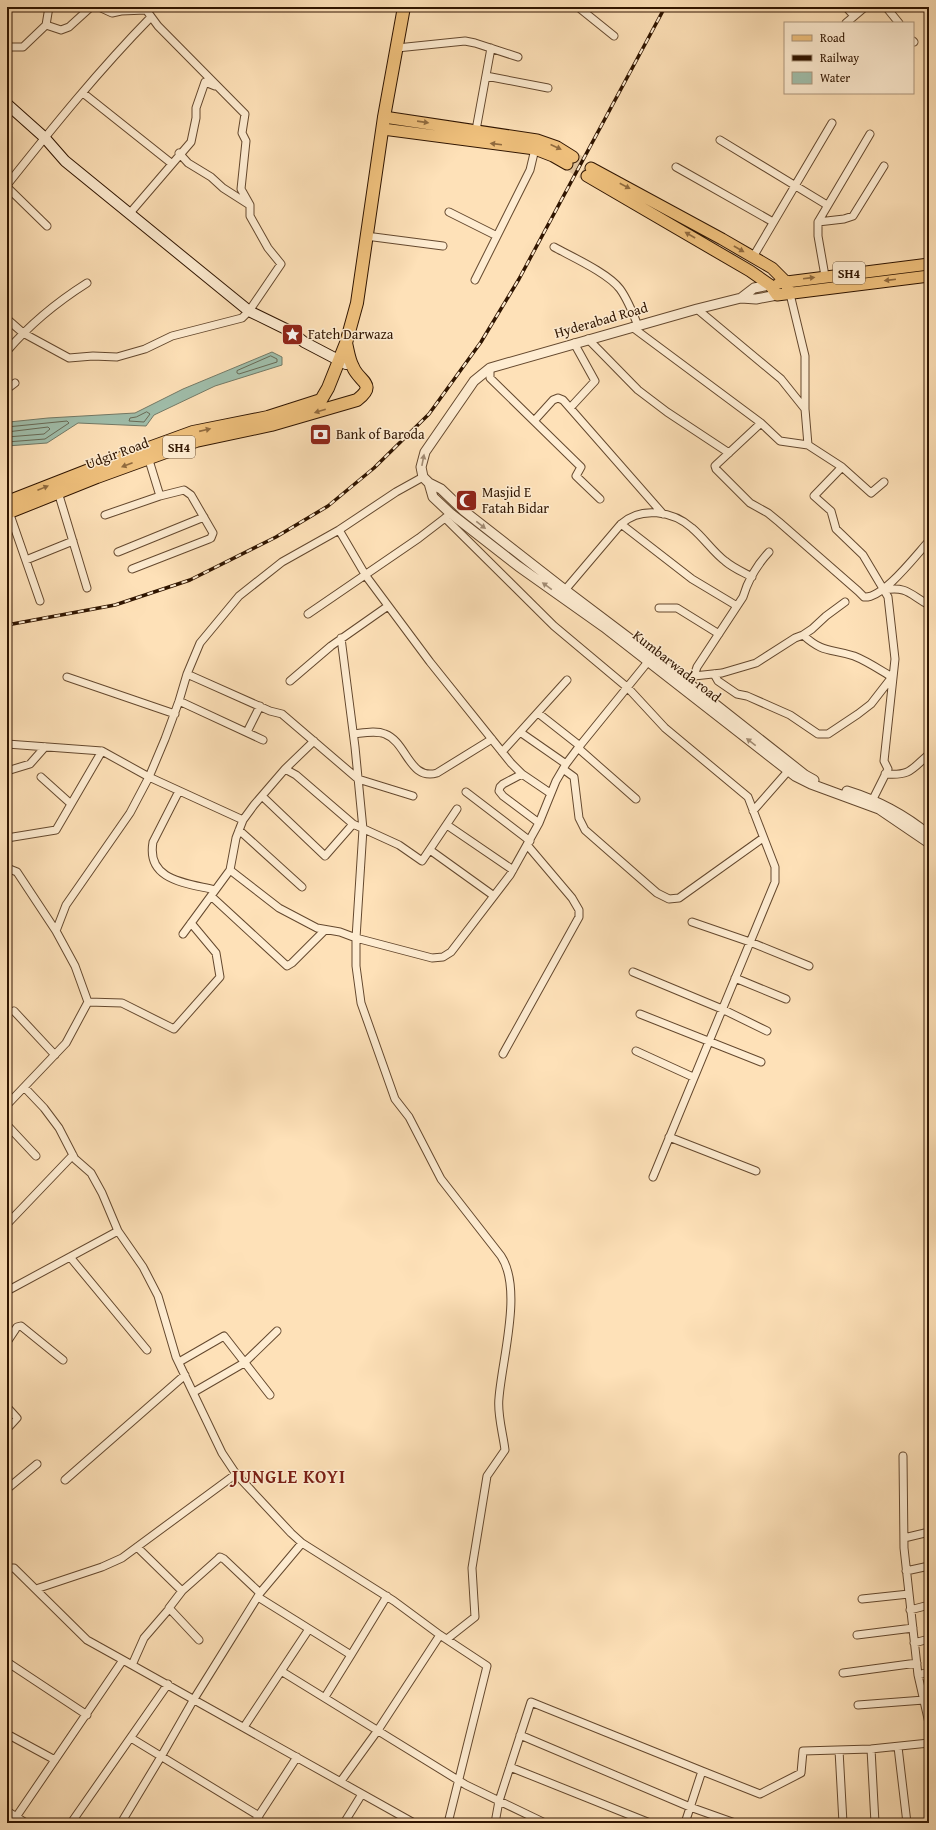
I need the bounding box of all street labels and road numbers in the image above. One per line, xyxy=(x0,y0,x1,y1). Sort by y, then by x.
road number: SH4 xyxy=(833,262,865,284)
street label: Hyderabad Road xyxy=(552,297,651,343)
street label: Udgir Road xyxy=(83,432,152,474)
road number: SH4 xyxy=(163,436,195,458)
street label: Kumbarwada road xyxy=(629,625,726,707)

